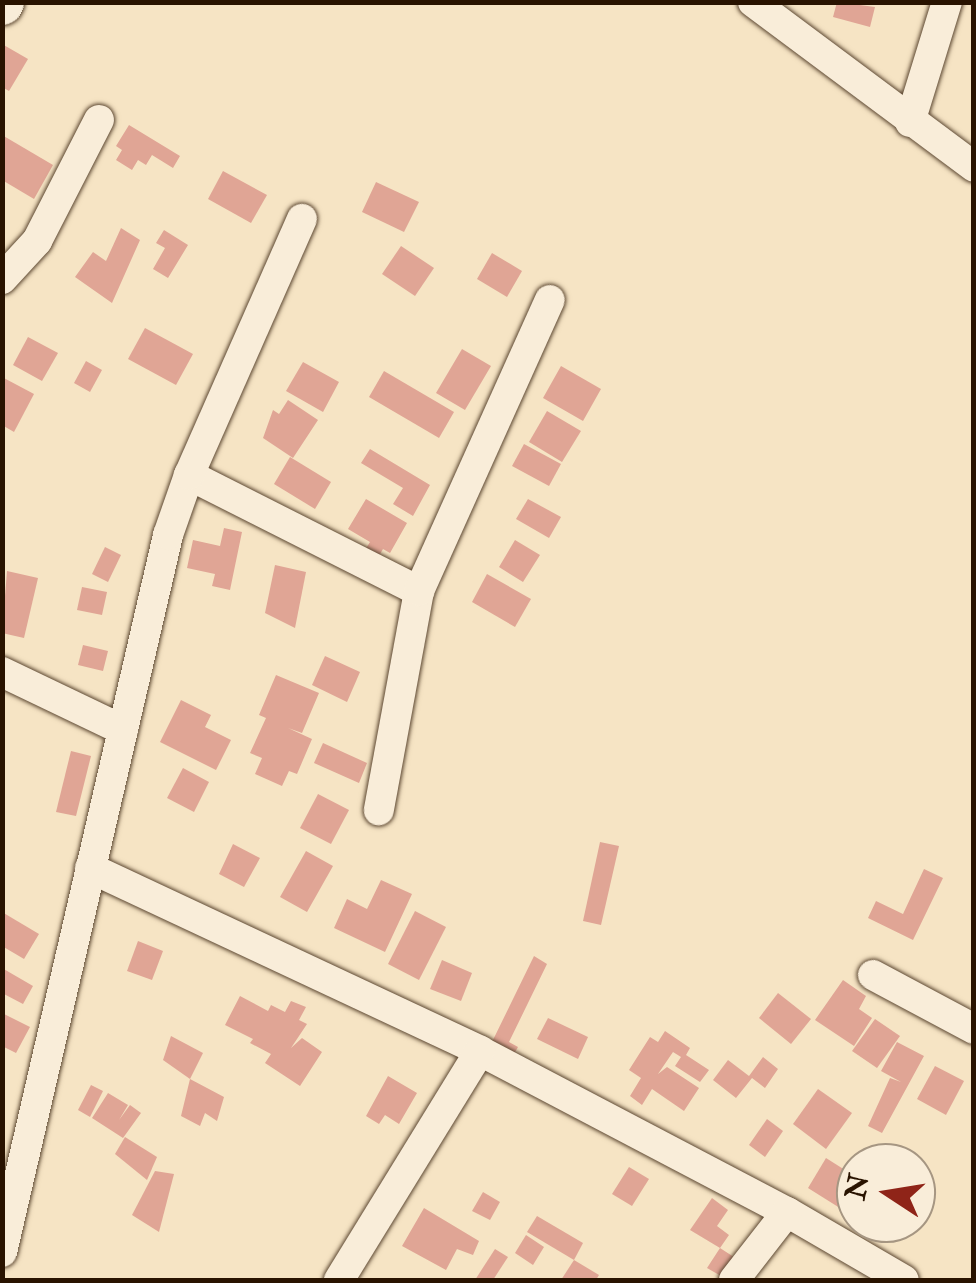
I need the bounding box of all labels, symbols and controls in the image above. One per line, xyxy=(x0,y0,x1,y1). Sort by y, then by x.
north arrow xyxy=(836,1143,936,1243)
text: N xyxy=(838,1171,878,1203)

